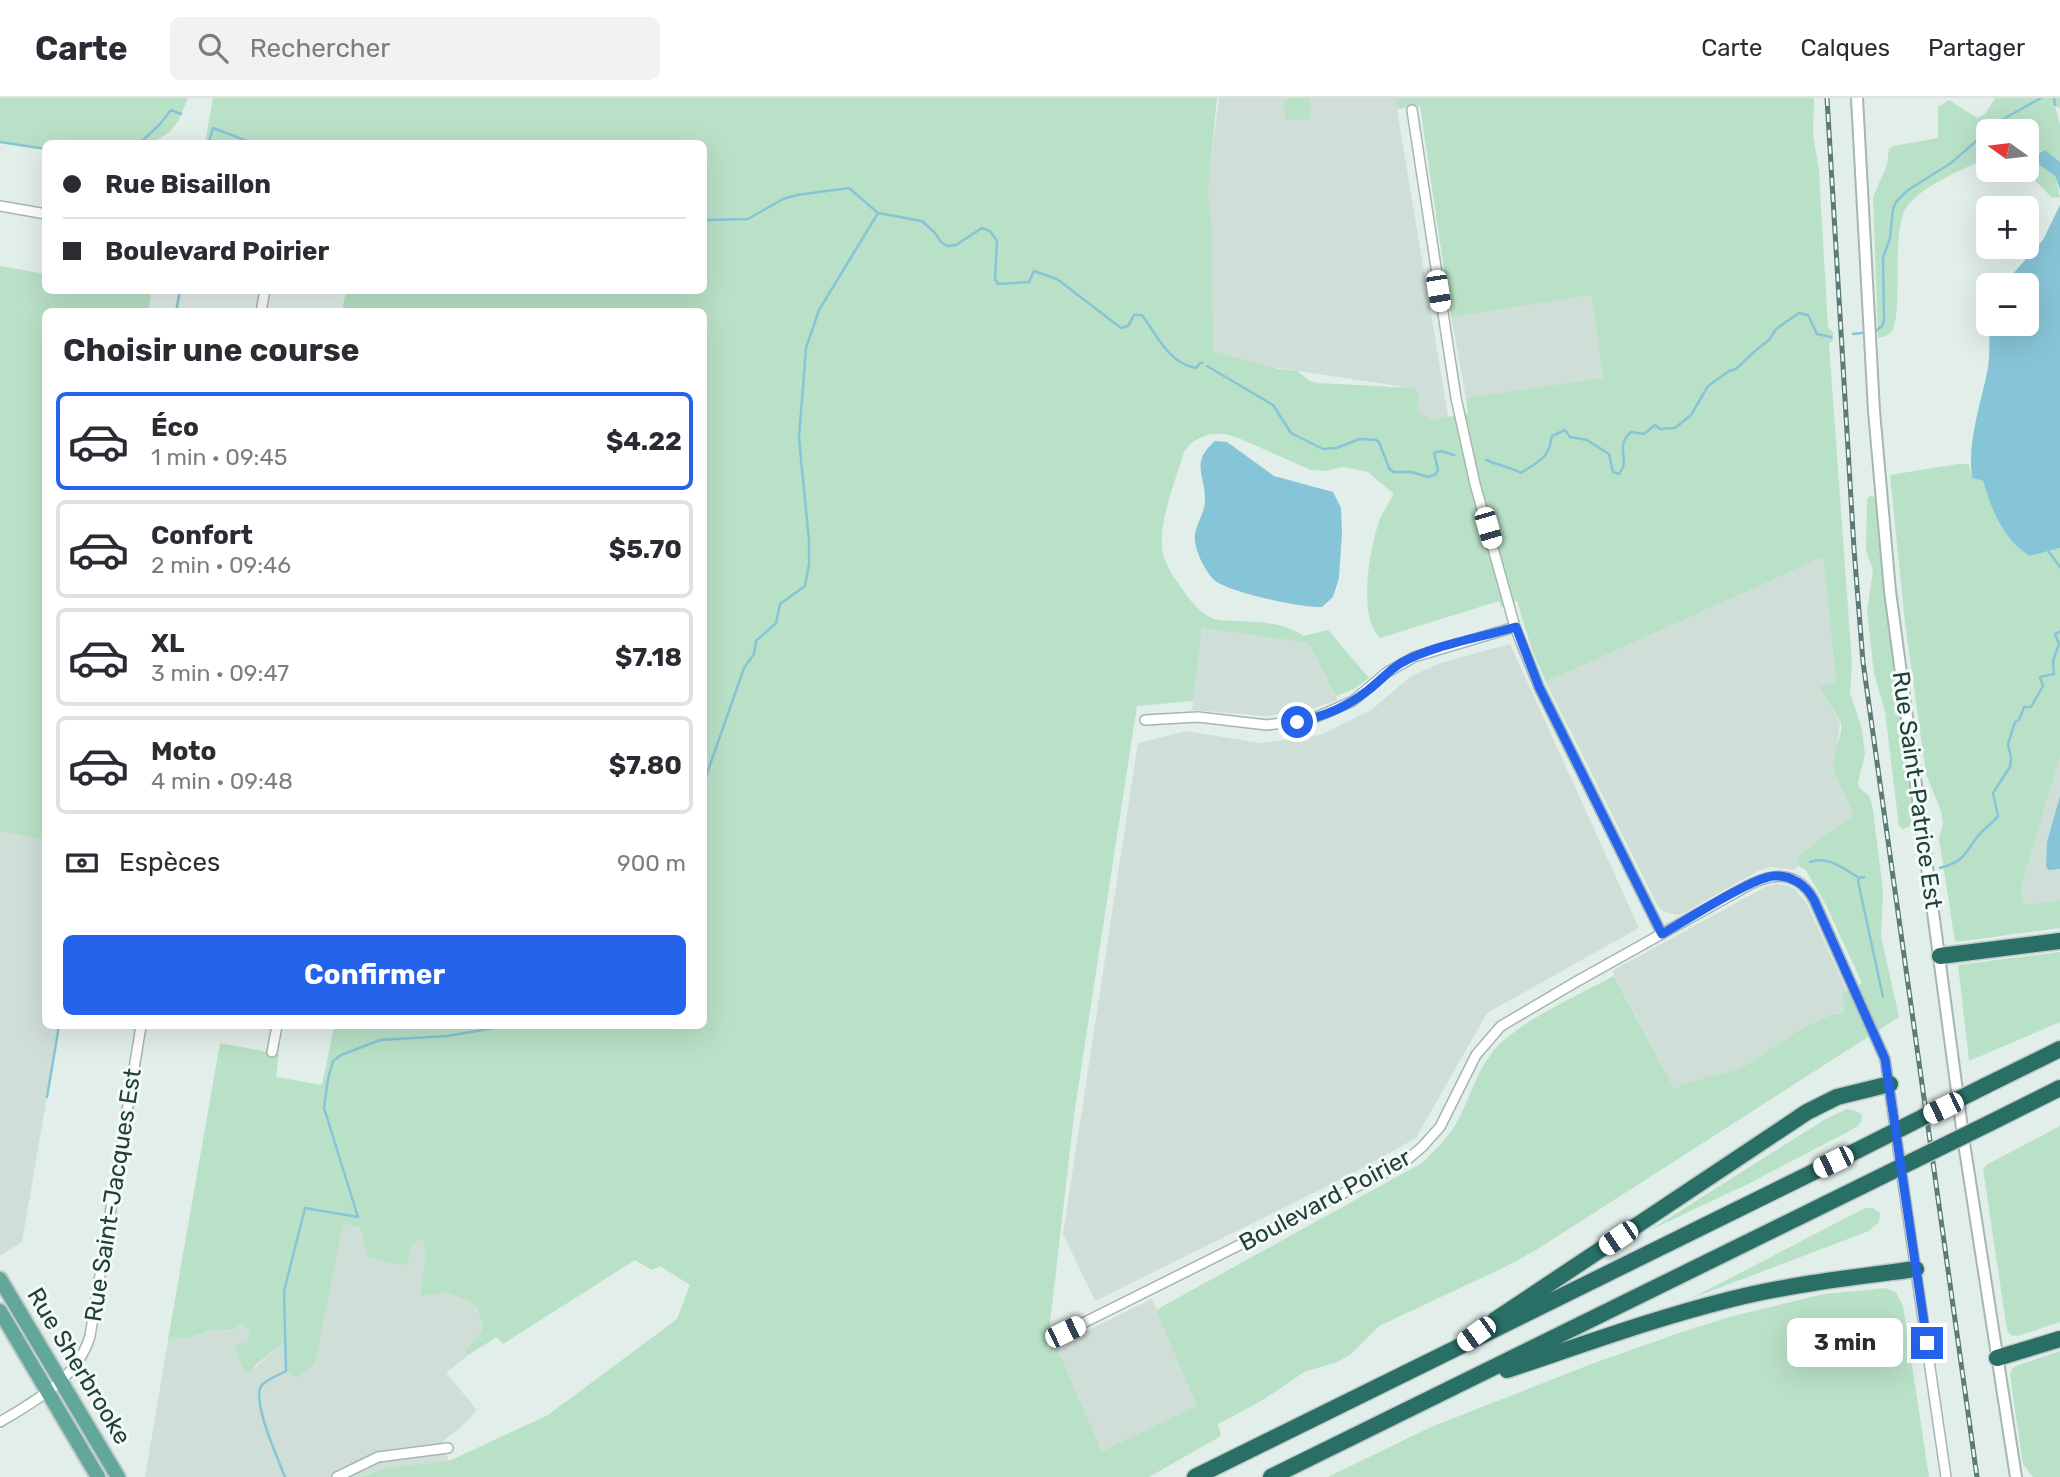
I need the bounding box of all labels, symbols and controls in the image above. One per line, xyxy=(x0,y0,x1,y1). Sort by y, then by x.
search box xyxy=(170,17,660,80)
text: Carte xyxy=(35,29,128,68)
icon: search xyxy=(194,29,232,67)
text: Rechercher xyxy=(250,33,390,64)
text: Carte xyxy=(1701,34,1762,62)
text: Calques xyxy=(1800,34,1890,62)
text: Partager xyxy=(1928,34,2025,62)
north arrow xyxy=(1976,119,2039,182)
map controls xyxy=(1976,119,2039,336)
text: Rue Bisaillon xyxy=(105,169,271,200)
button: + xyxy=(1976,196,2039,259)
text: Boulevard Poirier xyxy=(105,236,329,267)
car xyxy=(1425,269,1452,313)
button: − xyxy=(1976,273,2039,336)
text: Choisir une course xyxy=(63,331,360,369)
icon: car xyxy=(67,410,130,473)
text: Éco xyxy=(151,412,199,443)
text: $4.22 xyxy=(606,426,682,457)
text: 1 min · 09:45 xyxy=(151,443,287,471)
car xyxy=(1473,505,1504,551)
icon: car xyxy=(67,518,130,581)
text: Confort xyxy=(151,520,253,551)
text: $5.70 xyxy=(609,534,682,565)
text: 2 min · 09:46 xyxy=(151,551,291,579)
icon: car xyxy=(67,626,130,689)
text: XL xyxy=(151,628,184,659)
text: $7.18 xyxy=(615,642,682,673)
text: 3 min · 09:47 xyxy=(151,659,289,687)
street label: Rue Saint-Patrice Est xyxy=(1886,669,1948,911)
route start xyxy=(1281,706,1313,738)
icon: car xyxy=(67,734,130,797)
text: Moto xyxy=(151,736,216,767)
text: $7.80 xyxy=(609,750,682,781)
text: 4 min · 09:48 xyxy=(151,767,293,795)
icon: cash xyxy=(63,844,101,882)
text: Espèces xyxy=(119,847,220,878)
text: 900 m xyxy=(617,849,686,877)
button: Confirmer xyxy=(63,935,686,1015)
street label: Rue Saint-Jacques Est xyxy=(79,1066,147,1324)
car xyxy=(1920,1089,1967,1127)
street label: Boulevard Poirier xyxy=(1234,1143,1416,1257)
car xyxy=(1810,1143,1857,1181)
car xyxy=(1595,1218,1642,1258)
street label: Rue Sherbrooke xyxy=(21,1283,137,1449)
car xyxy=(1042,1313,1089,1351)
car xyxy=(1453,1313,1500,1355)
callout: 3 min xyxy=(1787,1318,1902,1368)
route end xyxy=(1911,1327,1943,1359)
text: 3 min xyxy=(1814,1328,1876,1356)

